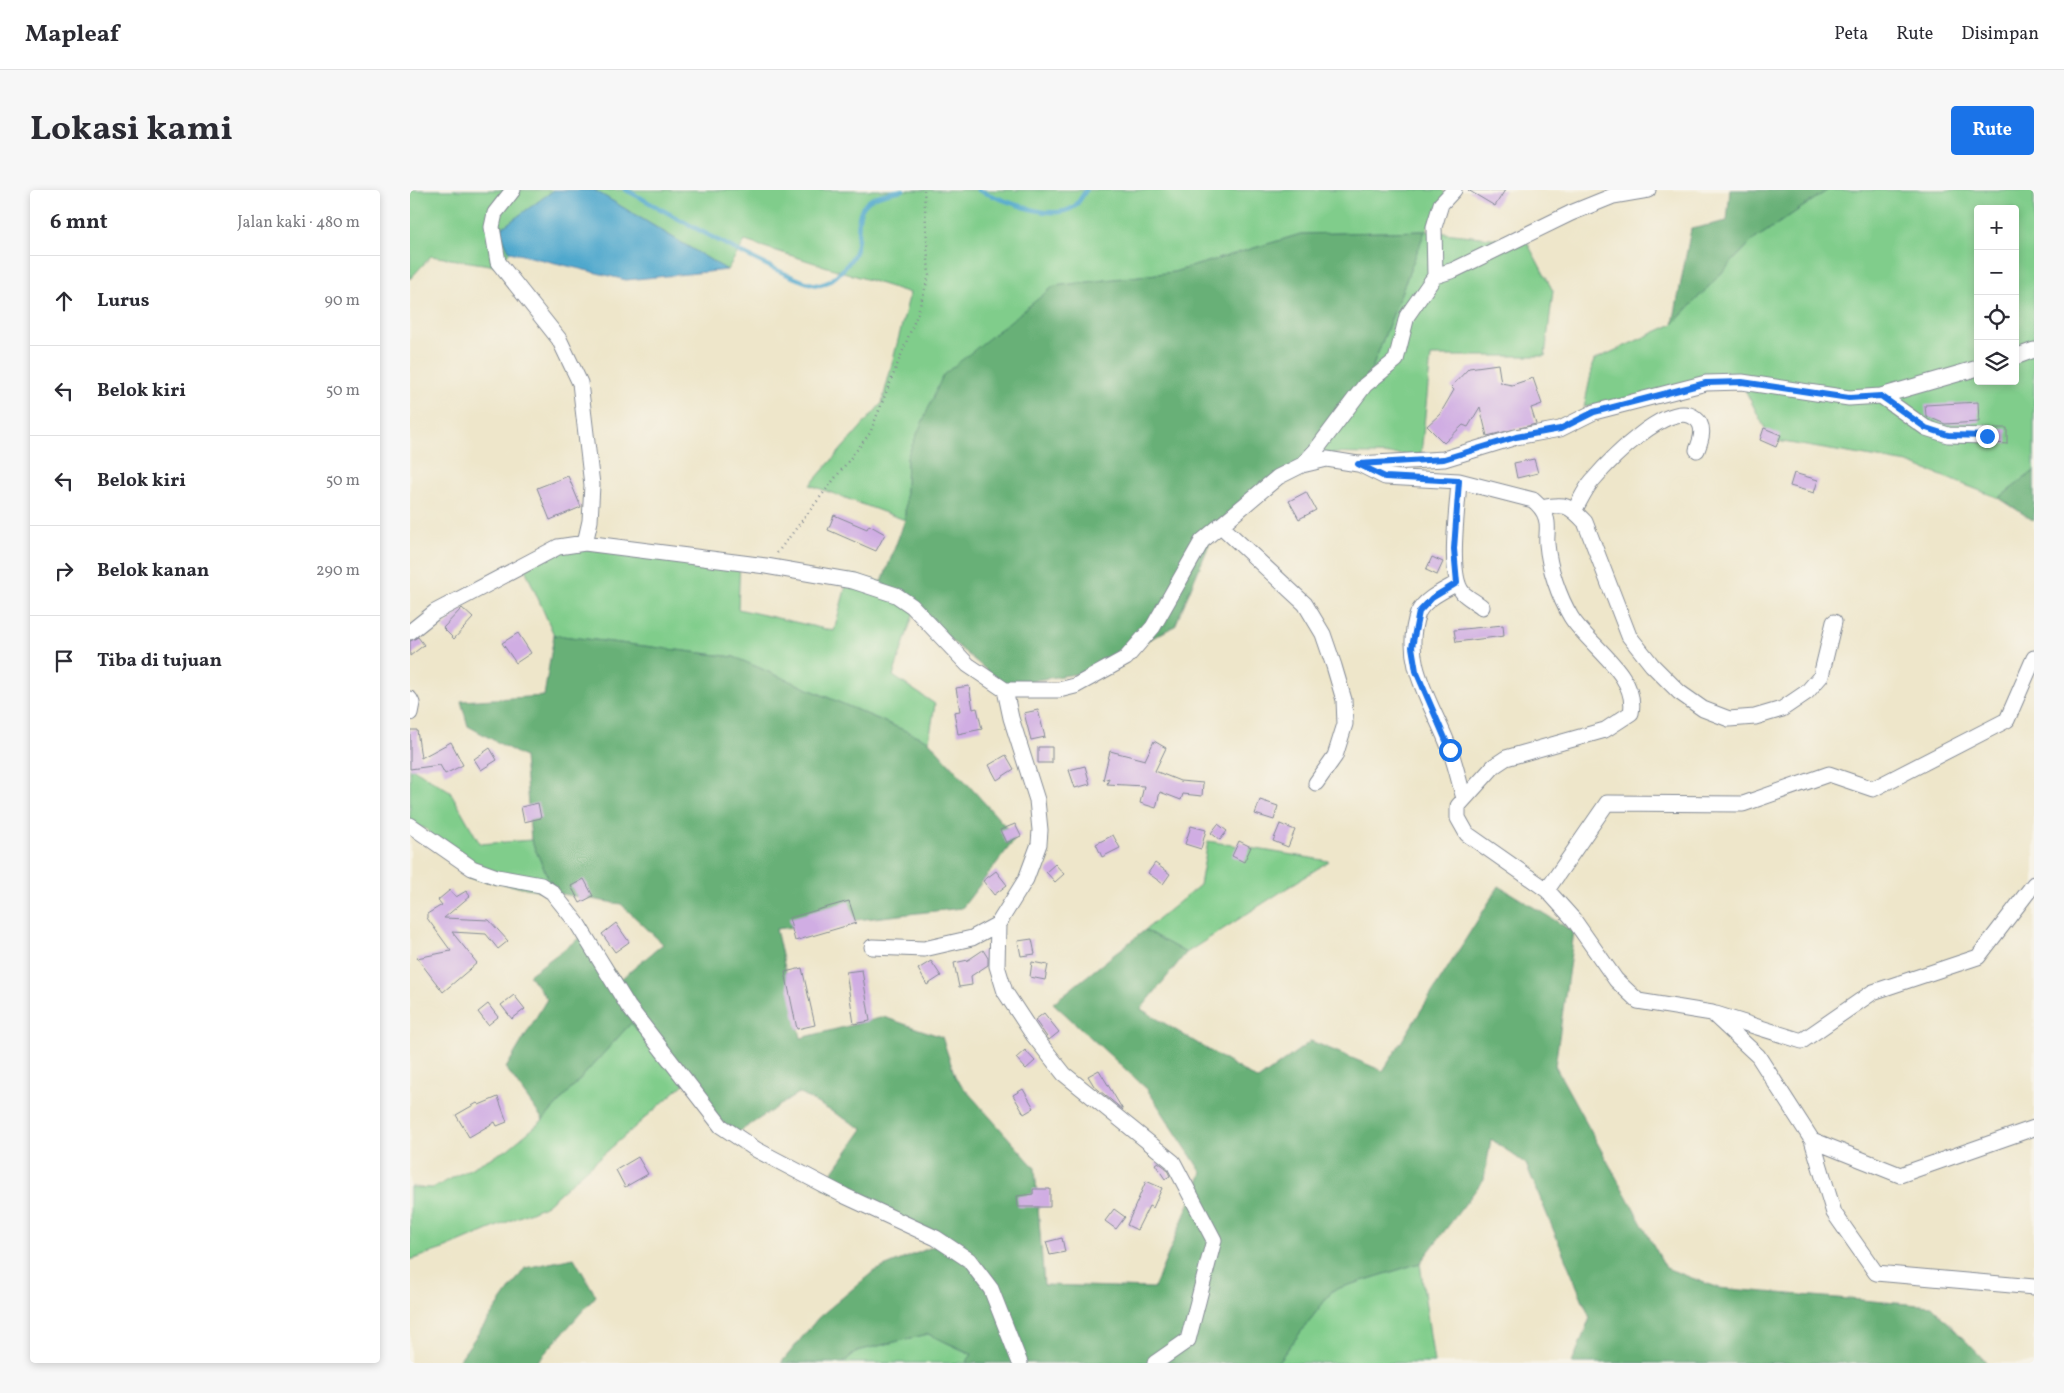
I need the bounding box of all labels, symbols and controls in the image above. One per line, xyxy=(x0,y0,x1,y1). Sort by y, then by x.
text: Mapleaf xyxy=(25,18,119,52)
text: Peta xyxy=(1834,22,1868,47)
text: Rute xyxy=(1896,22,1933,47)
text: Disimpan xyxy=(1961,22,2039,47)
text: Lokasi kami xyxy=(30,106,233,154)
button: Rute xyxy=(1951,106,2034,155)
map controls xyxy=(1974,205,2019,385)
button: + xyxy=(1974,205,2019,250)
text: 6 mnt xyxy=(50,208,108,237)
text: Jalan kaki · 480 m xyxy=(237,212,360,234)
button: − xyxy=(1974,250,2019,295)
icon: ahead xyxy=(50,287,78,315)
text: Lurus xyxy=(97,288,149,314)
text: 90 m xyxy=(324,290,360,312)
button: locate xyxy=(1974,295,2019,340)
button: layers xyxy=(1974,340,2019,385)
icon: left xyxy=(50,377,78,405)
text: Belok kiri xyxy=(97,378,186,404)
text: 50 m xyxy=(326,380,360,402)
route end xyxy=(1976,425,1999,448)
icon: left xyxy=(50,467,78,495)
text: Belok kiri xyxy=(97,468,186,494)
text: 50 m xyxy=(326,470,360,492)
icon: right xyxy=(50,557,78,585)
text: Belok kanan xyxy=(97,558,209,584)
text: 290 m xyxy=(316,560,360,582)
icon: arrive xyxy=(50,647,78,675)
text: Tiba di tujuan xyxy=(97,648,222,674)
route start xyxy=(1439,739,1462,762)

